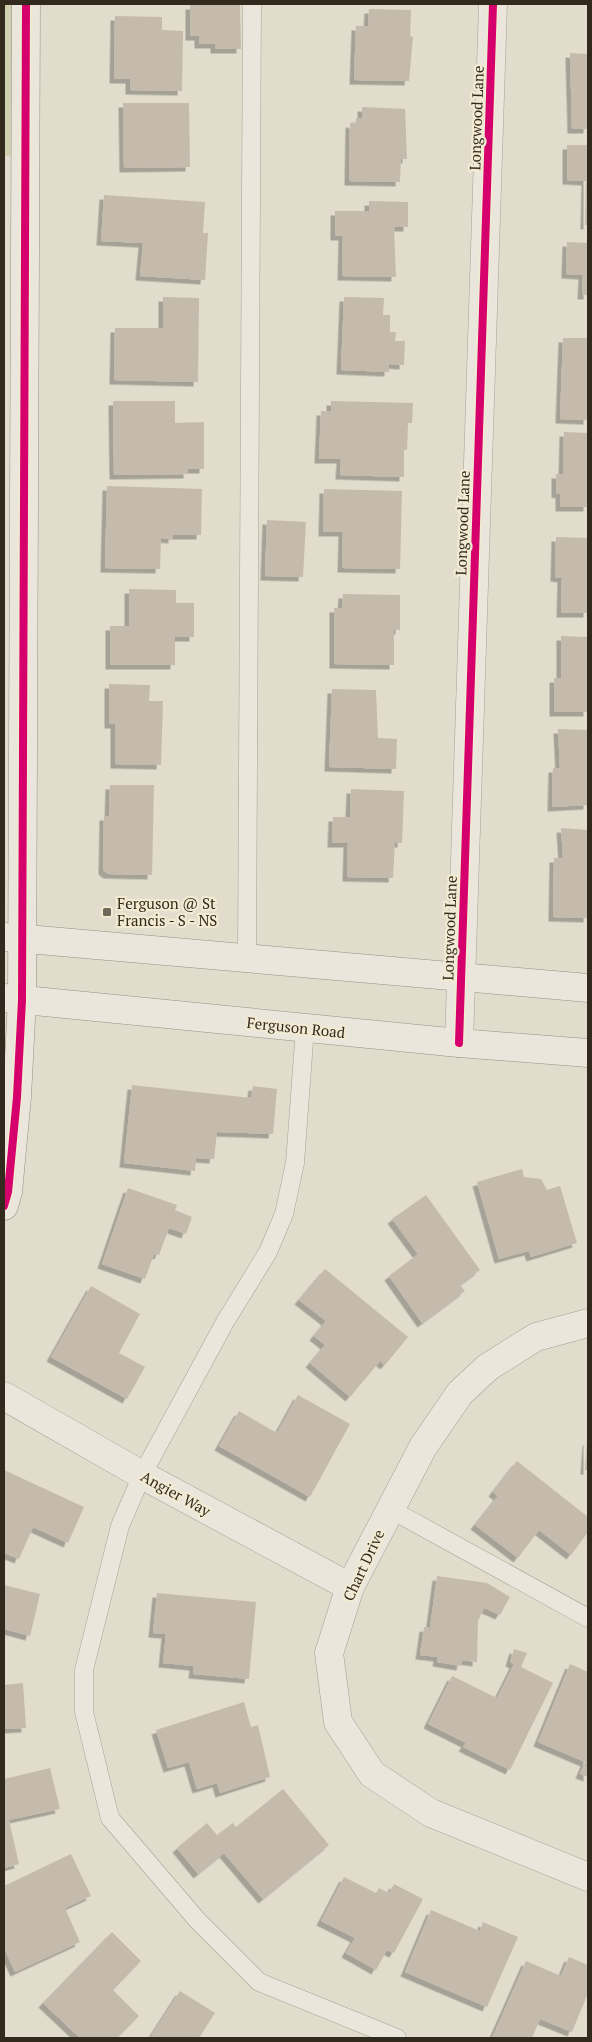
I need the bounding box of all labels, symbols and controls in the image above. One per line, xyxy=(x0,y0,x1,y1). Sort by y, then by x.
street label: Longwood Lane xyxy=(464,65,488,171)
street label: Longwood Lane xyxy=(450,470,474,576)
street label: Longwood Lane xyxy=(437,875,461,981)
place label: Ferguson @ St Francis - S - NS xyxy=(117,893,217,930)
marker: Ferguson @ St Francis - S - NS xyxy=(101,906,113,918)
street label: Ferguson Road xyxy=(246,1012,346,1042)
street label: Angier Way xyxy=(138,1466,215,1521)
street label: Chart Drive xyxy=(338,1526,388,1604)

